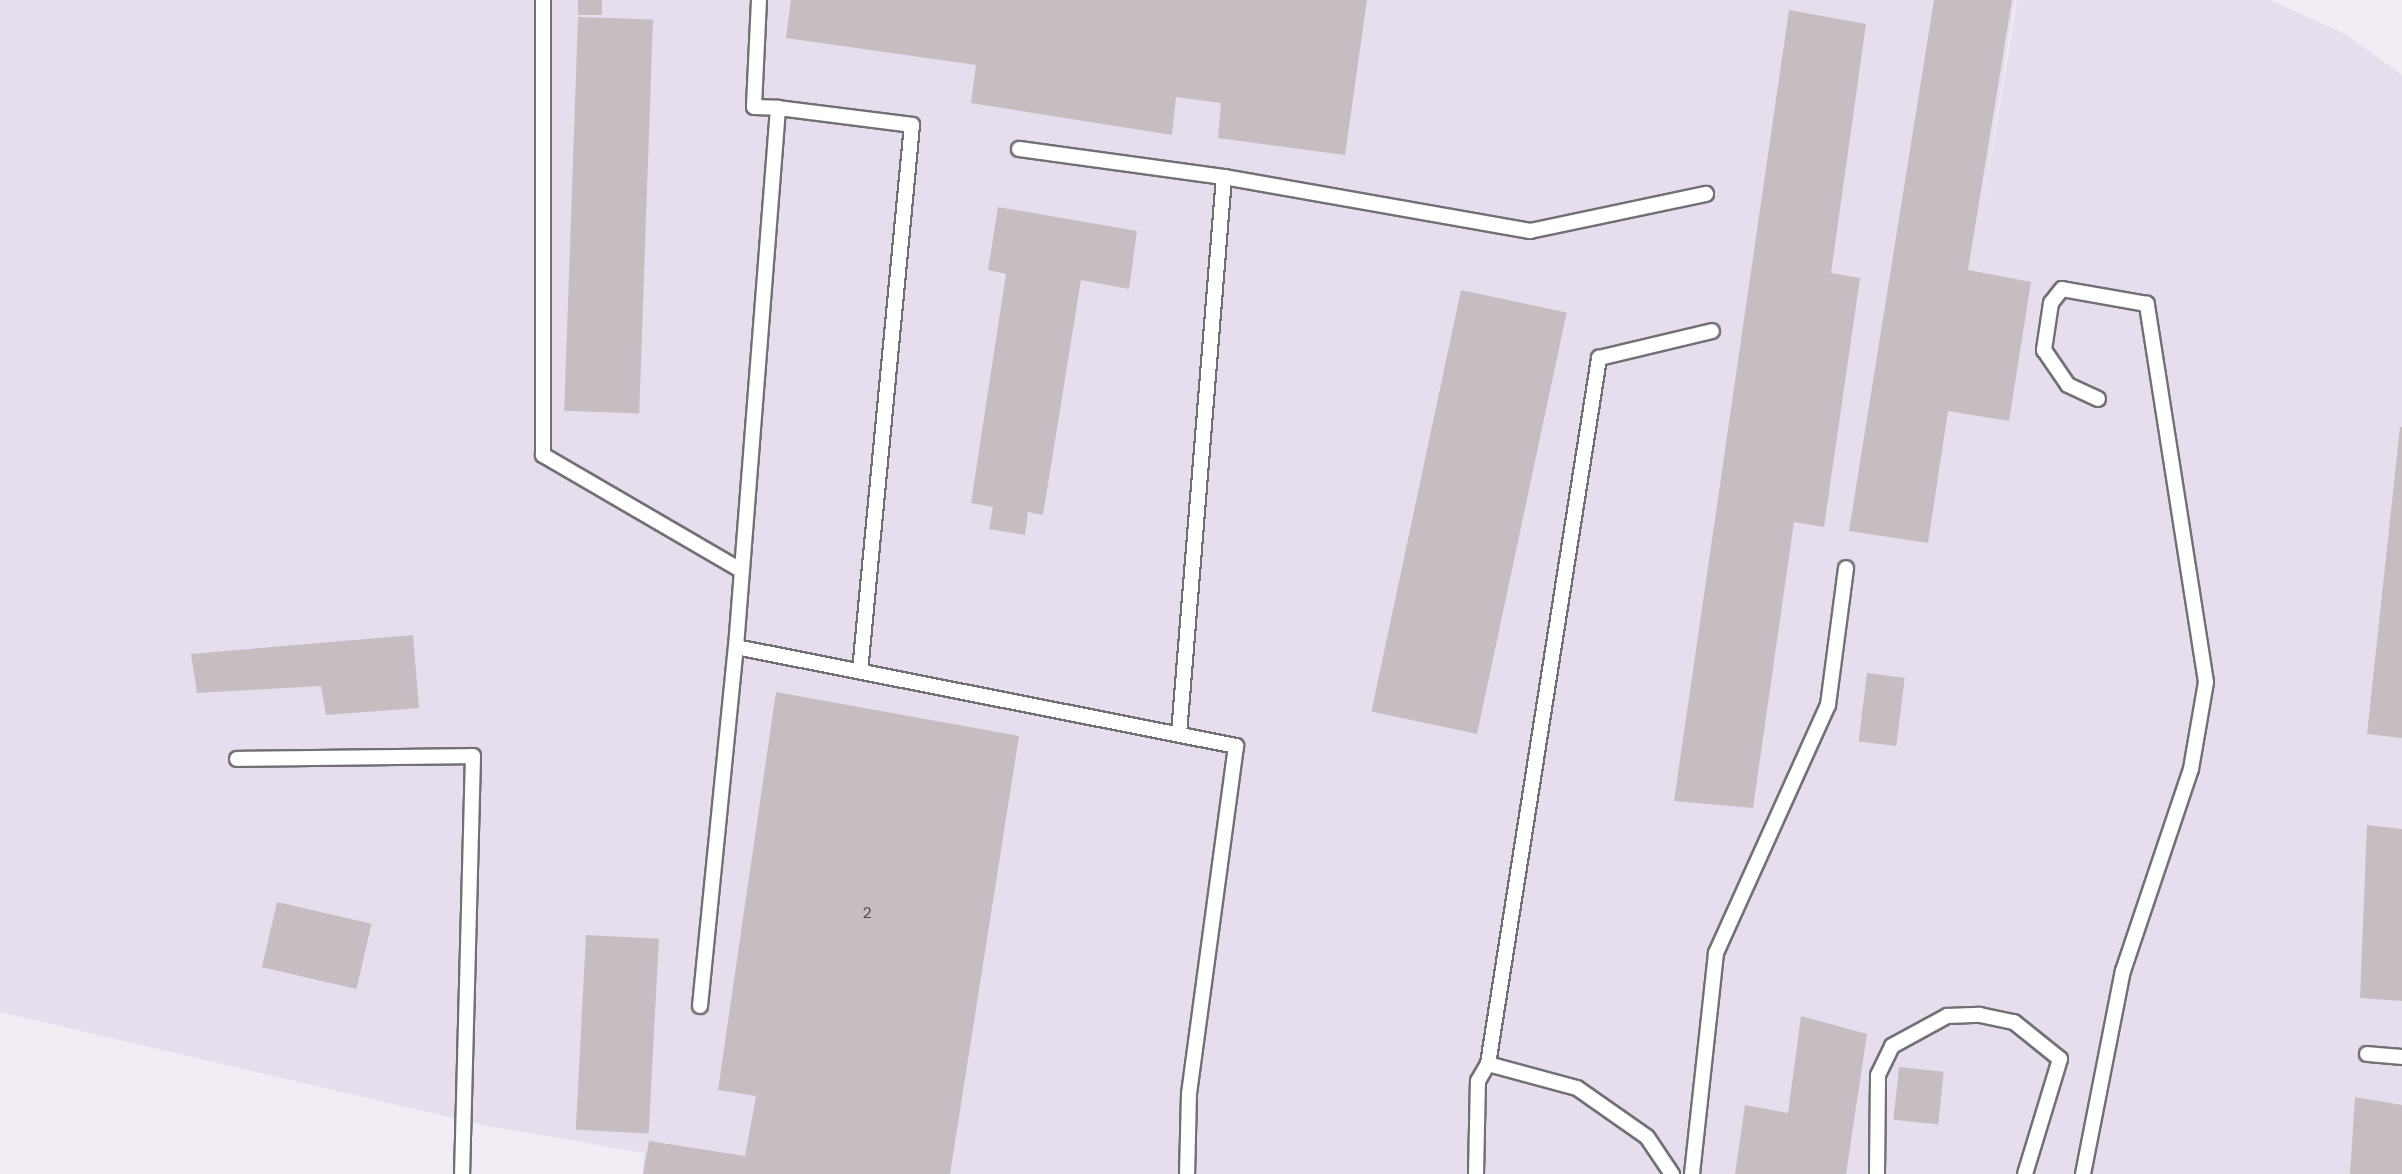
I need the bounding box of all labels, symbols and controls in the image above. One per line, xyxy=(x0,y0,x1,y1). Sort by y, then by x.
house number: 2 xyxy=(862,903,872,923)

